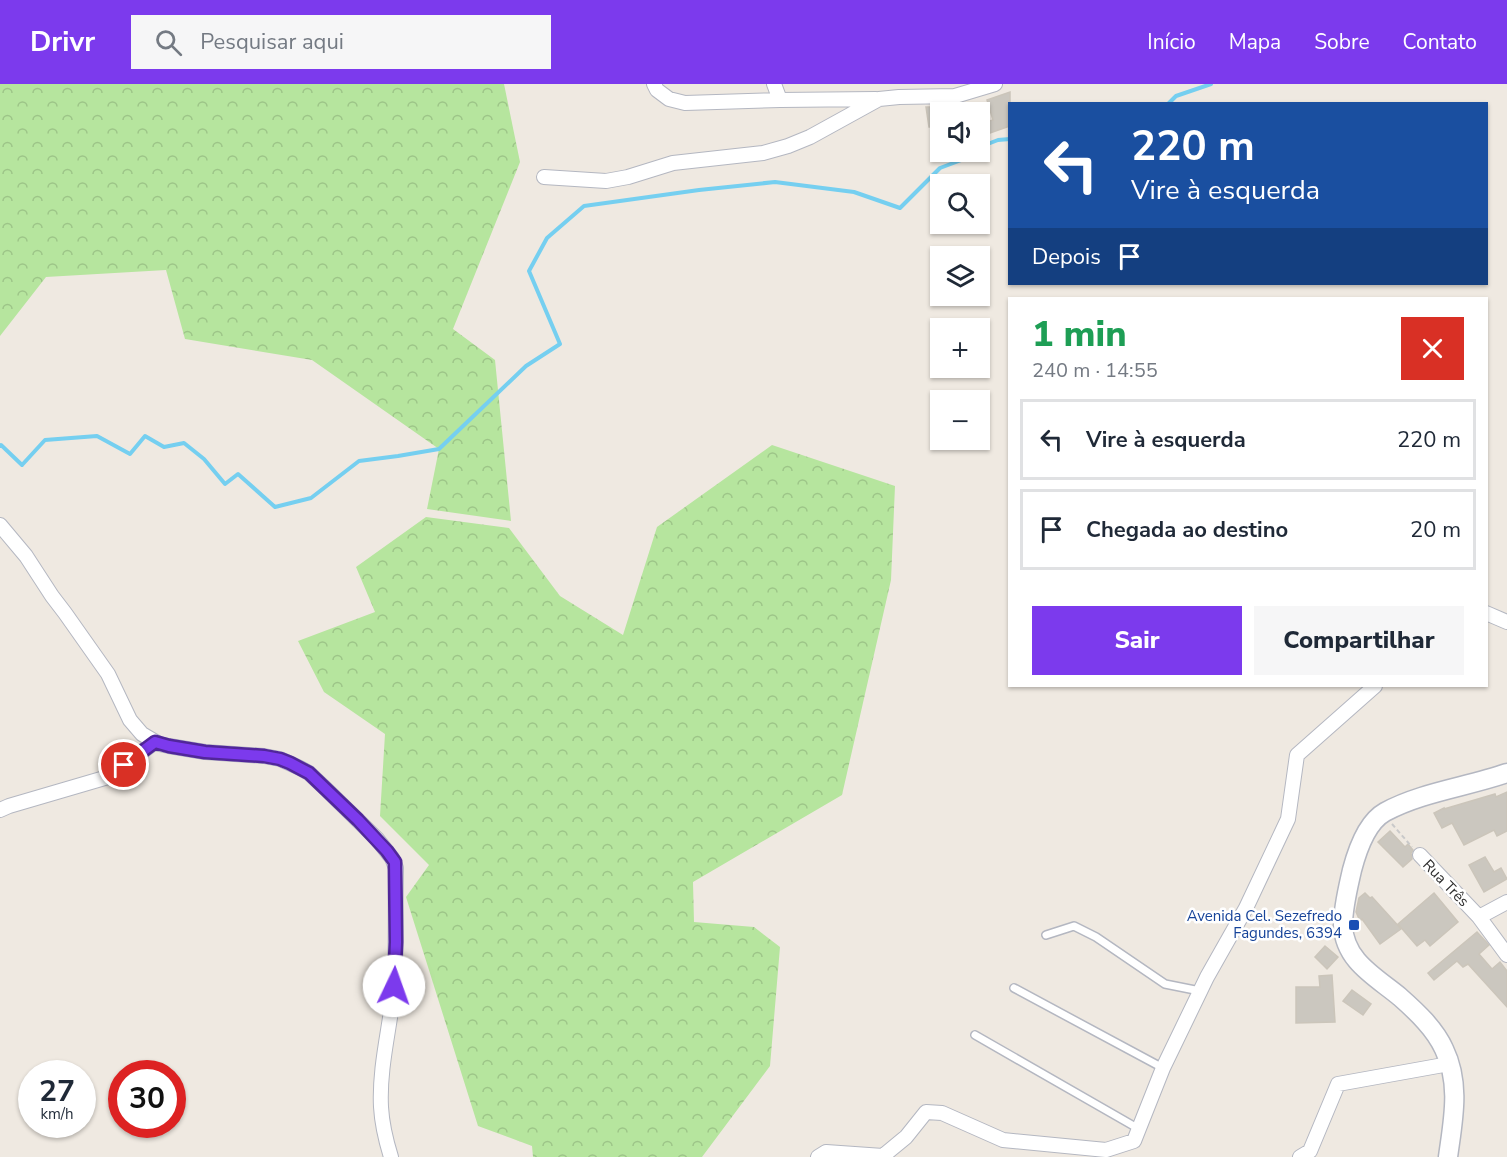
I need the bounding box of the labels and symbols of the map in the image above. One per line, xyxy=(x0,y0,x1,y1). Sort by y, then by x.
pin xyxy=(98,739,149,790)
street label: Rua Três xyxy=(1418,855,1474,911)
place label: Avenida Cel. Sezefredo Fagundes, 6394 xyxy=(1187,906,1342,943)
marker: Avenida Cel. Sezefredo Fagundes, 6394 xyxy=(1347,918,1361,932)
position arrow xyxy=(362,954,426,1018)
speed limit sign: 30 xyxy=(108,1060,186,1138)

